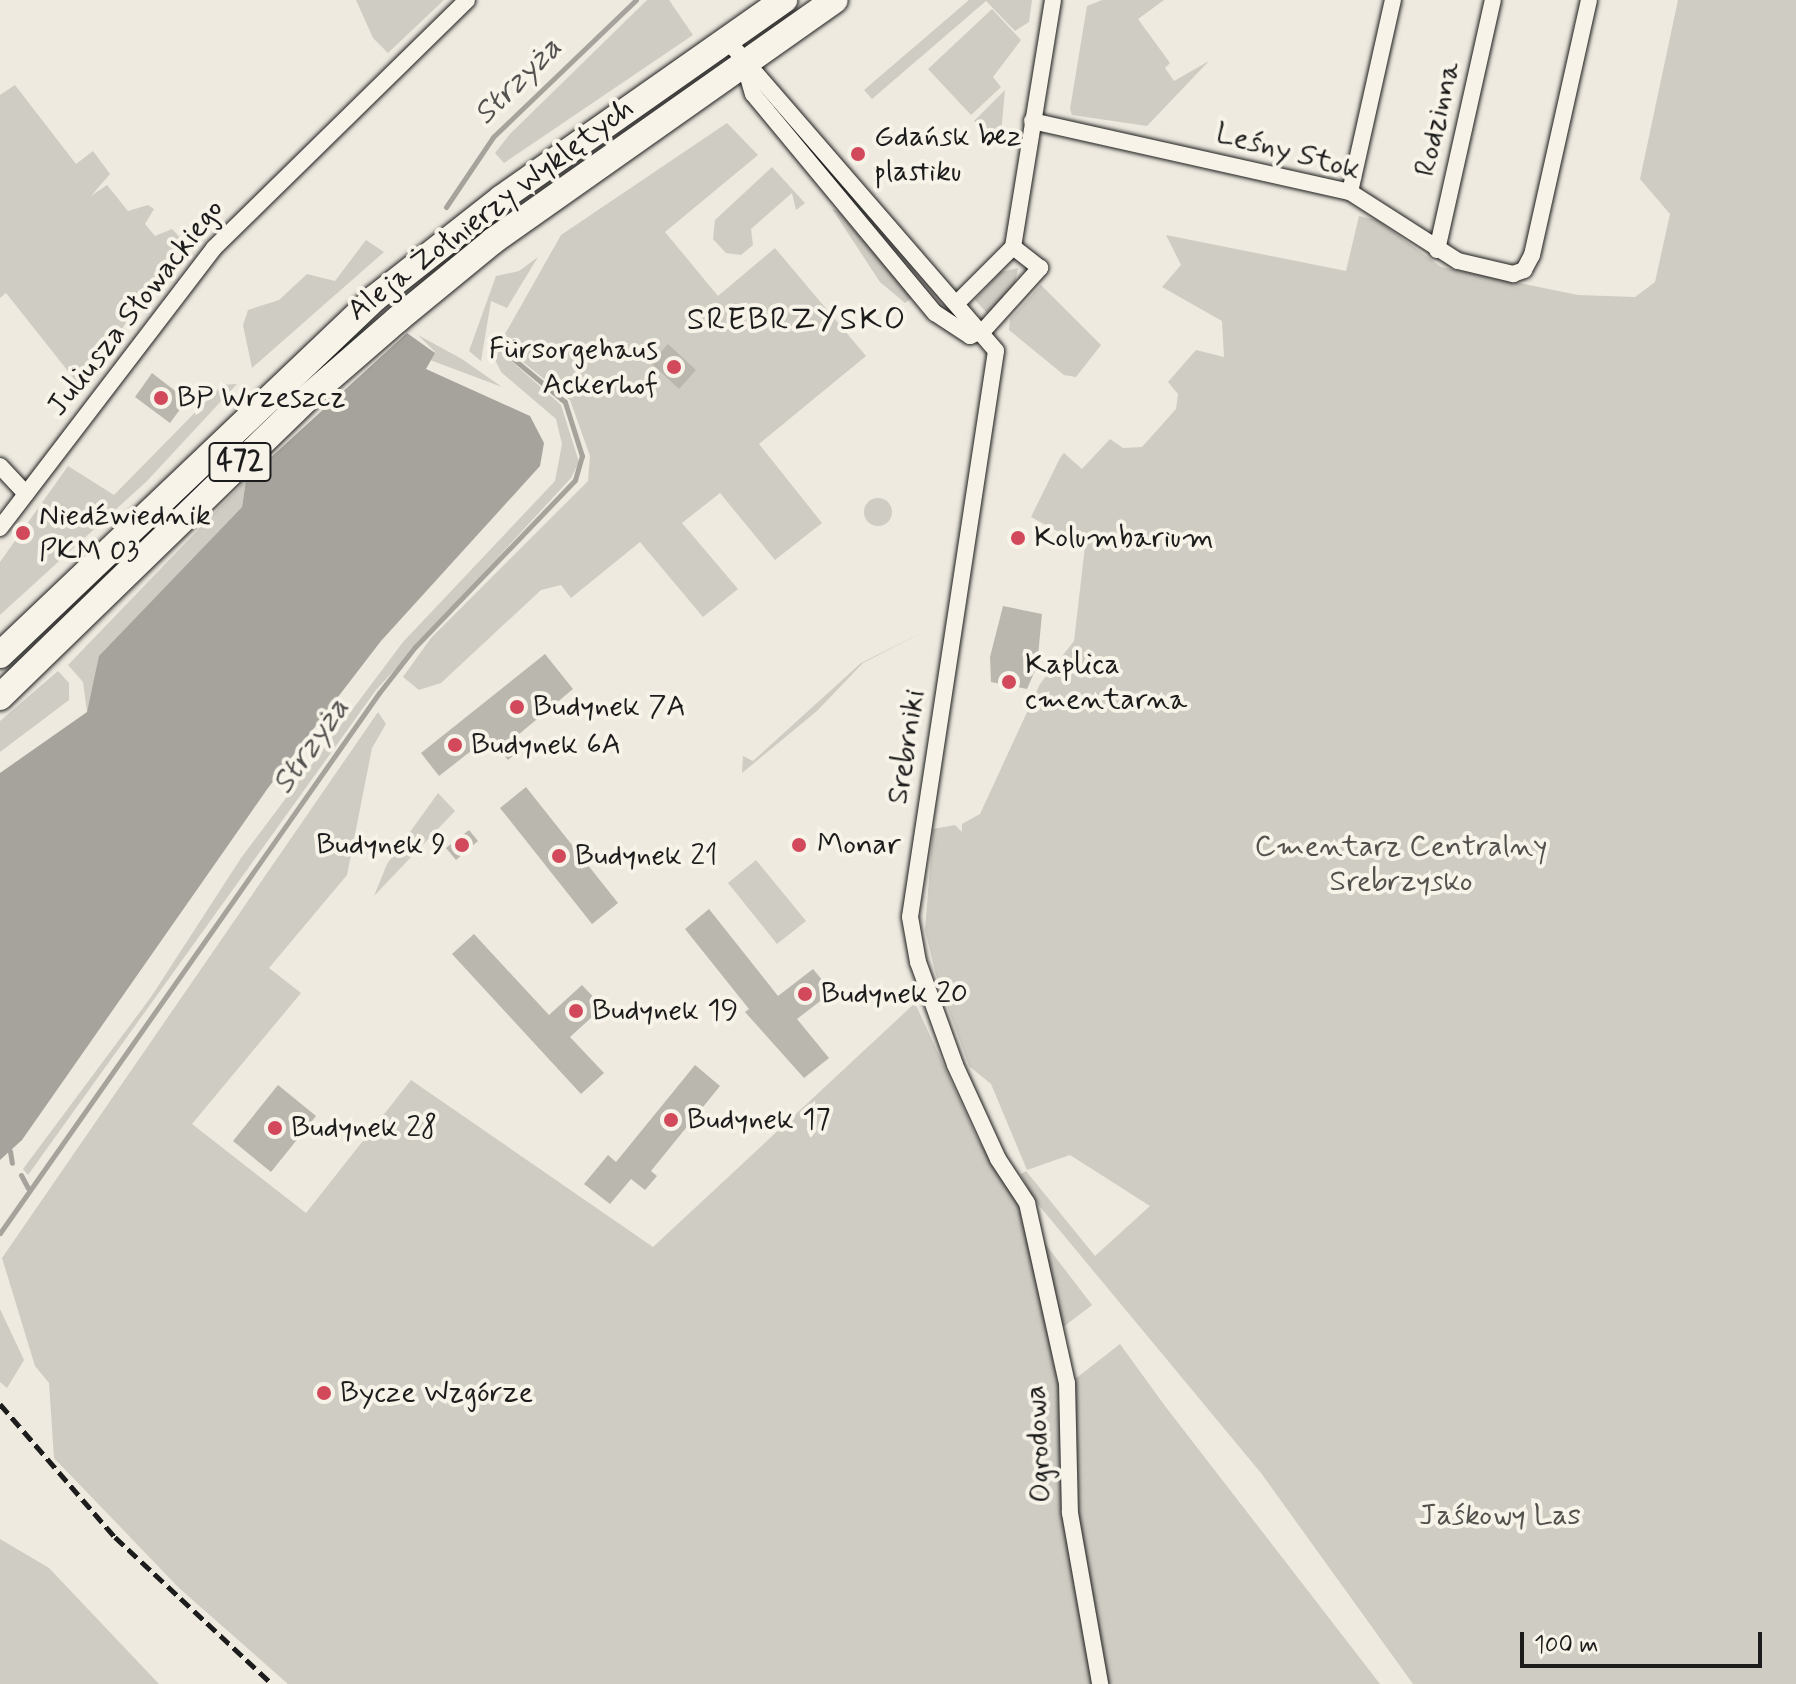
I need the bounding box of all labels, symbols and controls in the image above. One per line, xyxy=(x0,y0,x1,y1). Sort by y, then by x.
water label: Strzyża xyxy=(466,29,570,133)
street label: Rodzinna xyxy=(1407,58,1469,180)
street label: Aleja Żołnierzy Wyklętych xyxy=(339,90,643,330)
street label: Leśny Stok xyxy=(1216,117,1360,187)
place label: Gdańsk bez plastiku xyxy=(874,119,1021,190)
marker: Gdańsk bez plastiku xyxy=(849,145,867,163)
street label: Juliusza Słowackiego xyxy=(40,192,232,424)
district label: SREBRZYSKO xyxy=(691,301,903,339)
place label: Fürsorgehaus Ackerhof xyxy=(489,332,658,402)
marker: Fürsorgehaus Ackerhof xyxy=(665,358,683,376)
place label: BP Wrzeszcz xyxy=(177,380,347,416)
marker: BP Wrzeszcz xyxy=(152,389,170,407)
road number: 472 xyxy=(208,438,272,486)
place label: Niedźwiednik PKM 03 xyxy=(39,498,211,568)
place label: Kolumbarium xyxy=(1034,520,1214,556)
marker: Niedźwiednik PKM 03 xyxy=(14,524,32,542)
marker: Kolumbarium xyxy=(1009,529,1027,547)
place label: Kaplica cmentarna xyxy=(1025,647,1187,718)
marker: Kaplica cmentarna xyxy=(1000,673,1018,691)
street label: Srebrniki xyxy=(880,687,934,807)
place label: Budynek 7A xyxy=(533,689,686,725)
water label: Strzyża xyxy=(264,690,358,802)
marker: Budynek 7A xyxy=(508,698,526,716)
place label: Budynek 6A xyxy=(471,727,621,763)
marker: Budynek 6A xyxy=(446,736,464,754)
place label: Budynek 9 xyxy=(316,827,446,863)
place label: Monar xyxy=(817,827,901,863)
park label: Cmentarz Centralny Srebrzysko xyxy=(1254,829,1548,900)
marker: Monar xyxy=(788,834,810,856)
marker: Budynek 9 xyxy=(453,836,471,854)
place label: Budynek 21 xyxy=(575,838,718,874)
marker: Budynek 21 xyxy=(550,847,568,865)
place label: Budynek 20 xyxy=(821,976,968,1012)
marker: Budynek 20 xyxy=(796,985,814,1003)
place label: Budynek 19 xyxy=(592,993,738,1029)
marker: Budynek 19 xyxy=(567,1002,585,1020)
place label: Budynek 17 xyxy=(687,1102,831,1138)
place label: Budynek 28 xyxy=(291,1110,437,1146)
marker: Budynek 17 xyxy=(662,1111,680,1129)
marker: Budynek 28 xyxy=(266,1119,284,1137)
place label: Bycze Wzgórze xyxy=(340,1375,539,1411)
marker: Bycze Wzgórze xyxy=(315,1384,333,1402)
street label: Ogrodowa xyxy=(1018,1384,1060,1504)
park label: Jaśkowy Las xyxy=(1419,1498,1581,1534)
scale bar xyxy=(1524,1616,1766,1666)
text: 100 m xyxy=(1534,1630,1598,1661)

